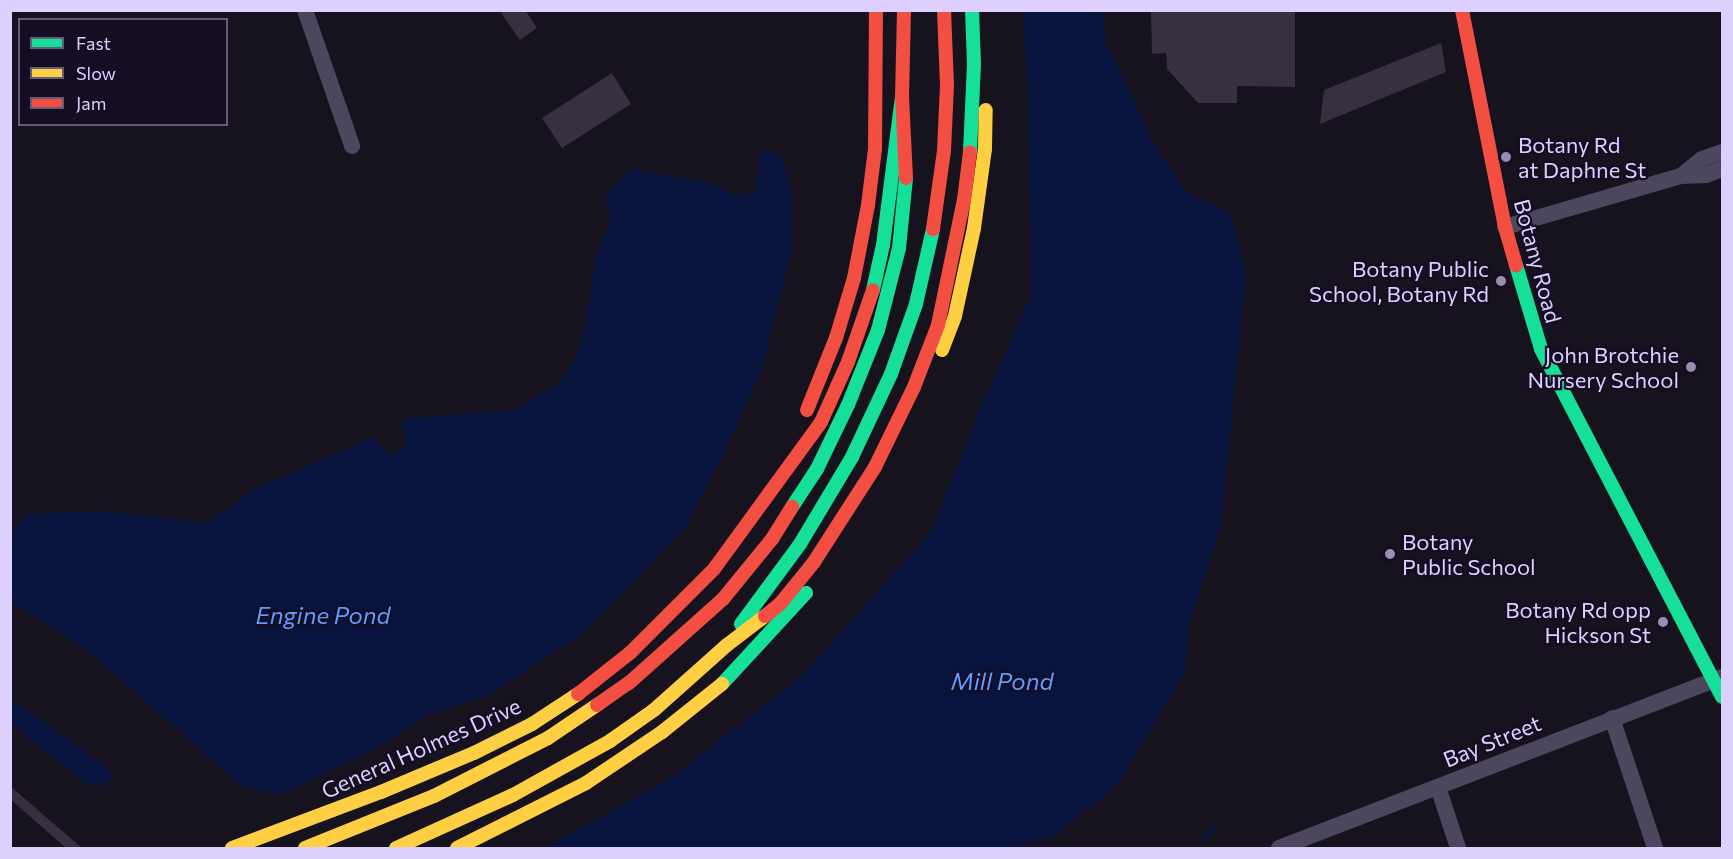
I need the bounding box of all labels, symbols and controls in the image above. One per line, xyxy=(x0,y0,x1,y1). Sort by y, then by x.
legend xyxy=(18,18,228,126)
text: Fast xyxy=(76,32,111,54)
text: Slow xyxy=(76,62,116,84)
text: Jam xyxy=(76,92,106,114)
place label: Botany Rd at Daphne St xyxy=(1518,131,1646,182)
marker: Botany Rd at Daphne St xyxy=(1499,150,1513,164)
street label: Botany Road xyxy=(1509,196,1567,326)
place label: Botany Public School, Botany Rd xyxy=(1309,255,1489,306)
marker: Botany Public School, Botany Rd xyxy=(1494,274,1508,288)
place label: John Brotchie Nursery School xyxy=(1527,341,1679,392)
marker: John Brotchie Nursery School xyxy=(1684,360,1698,374)
place label: Botany Public School xyxy=(1402,528,1536,580)
marker: Botany Public School xyxy=(1383,547,1397,561)
place label: Botany Rd opp Hickson St xyxy=(1505,596,1651,648)
water label: Engine Pond xyxy=(256,601,390,629)
marker: Botany Rd opp Hickson St xyxy=(1656,615,1670,629)
water label: Mill Pond xyxy=(951,667,1053,695)
street label: General Holmes Drive xyxy=(317,692,525,804)
street label: Bay Street xyxy=(1439,709,1545,773)

